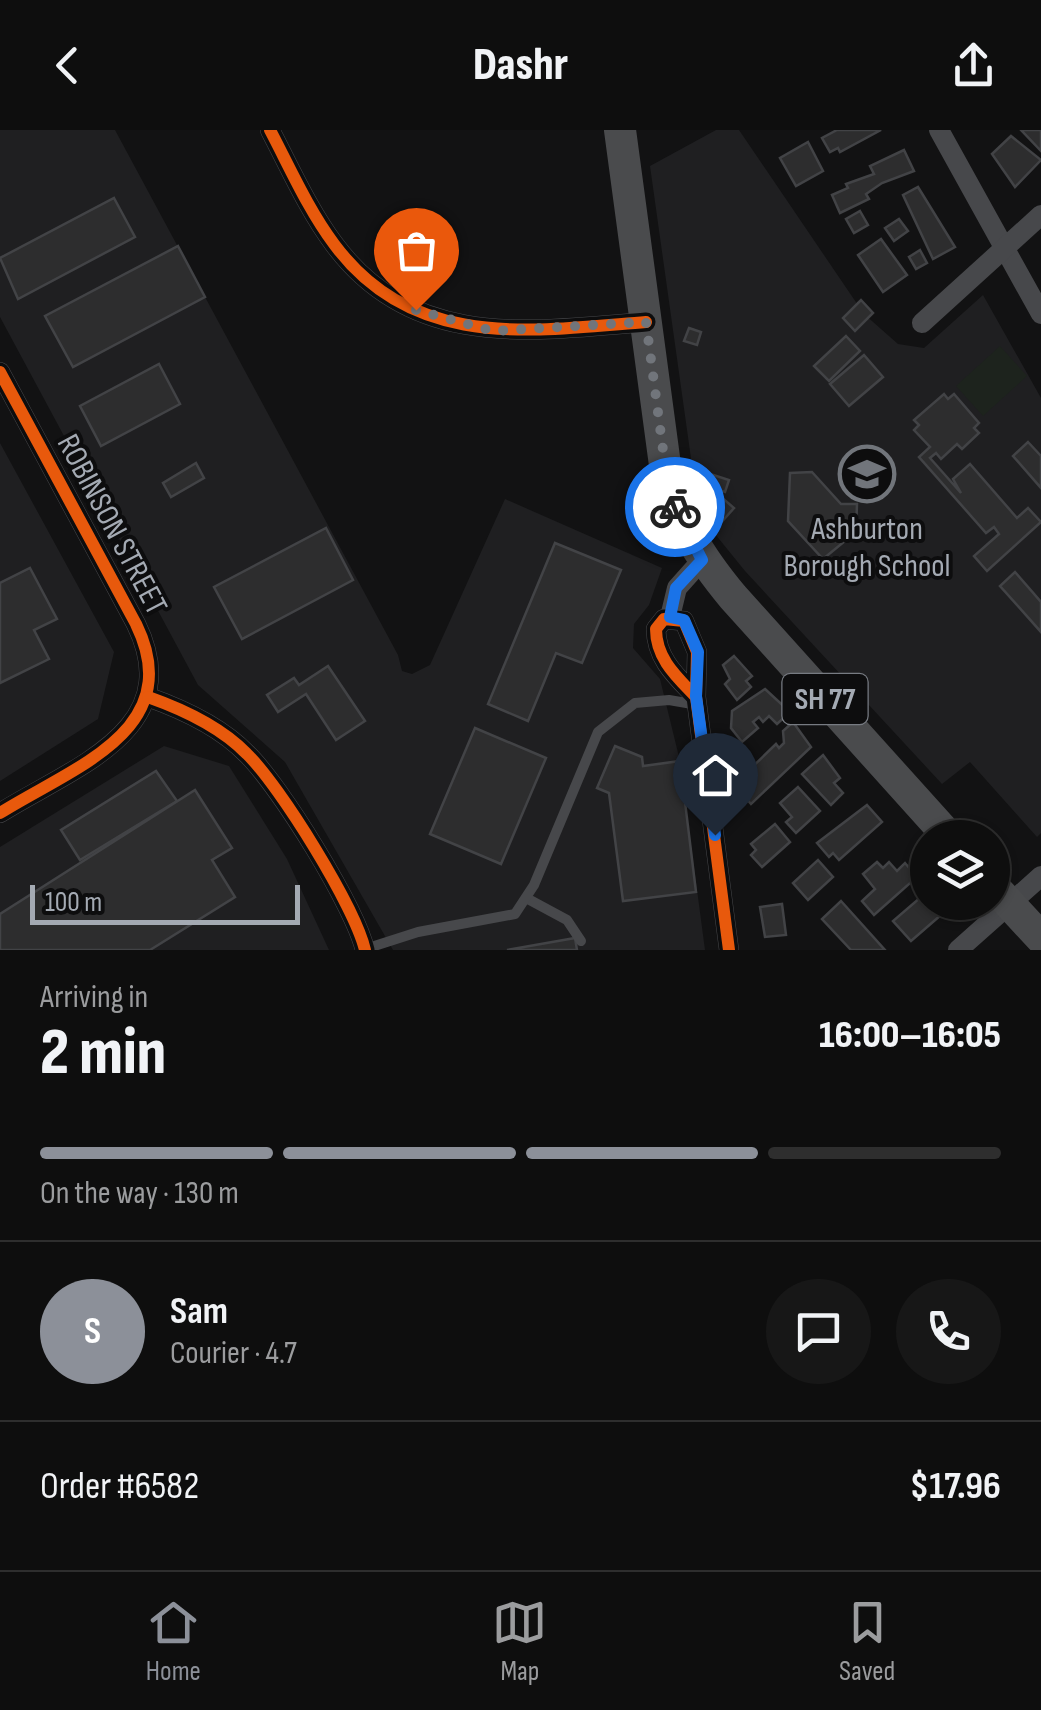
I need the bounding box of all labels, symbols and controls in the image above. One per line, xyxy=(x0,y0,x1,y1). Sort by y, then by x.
icon: back xyxy=(40,38,95,93)
text: Dashr xyxy=(473,38,568,93)
icon: share xyxy=(946,38,1001,93)
pin xyxy=(374,208,459,311)
icon: bag xyxy=(389,223,444,278)
street label: ROBINSON STREET xyxy=(48,428,176,622)
school or university icon: Ashburton Borough School xyxy=(837,444,897,504)
courier xyxy=(625,457,725,557)
icon: bike xyxy=(648,480,703,535)
place label: Ashburton Borough School xyxy=(783,510,951,586)
road number: SH 77 xyxy=(782,674,868,724)
pin xyxy=(673,733,758,836)
icon: home xyxy=(688,748,743,803)
map controls xyxy=(910,820,1010,920)
button: layers xyxy=(910,820,1010,920)
scale bar xyxy=(30,880,300,924)
text: 100 m xyxy=(45,886,102,919)
text: Arriving in xyxy=(40,978,148,1017)
text: 16:00–16:05 xyxy=(819,1013,1001,1058)
text: 2 min xyxy=(40,1015,166,1093)
text: On the way · 130 m xyxy=(40,1174,239,1213)
button: chat xyxy=(766,1279,871,1384)
button: phone xyxy=(896,1279,1001,1384)
text: Sam xyxy=(170,1289,228,1334)
text: S xyxy=(84,1309,101,1354)
text: Courier · 4.7 xyxy=(170,1334,297,1373)
text: Order #6582 xyxy=(40,1464,199,1509)
text: $17.96 xyxy=(910,1464,1001,1509)
tab: Home xyxy=(146,1595,201,1688)
tab: Map xyxy=(492,1595,547,1688)
tab: Saved xyxy=(839,1595,895,1688)

